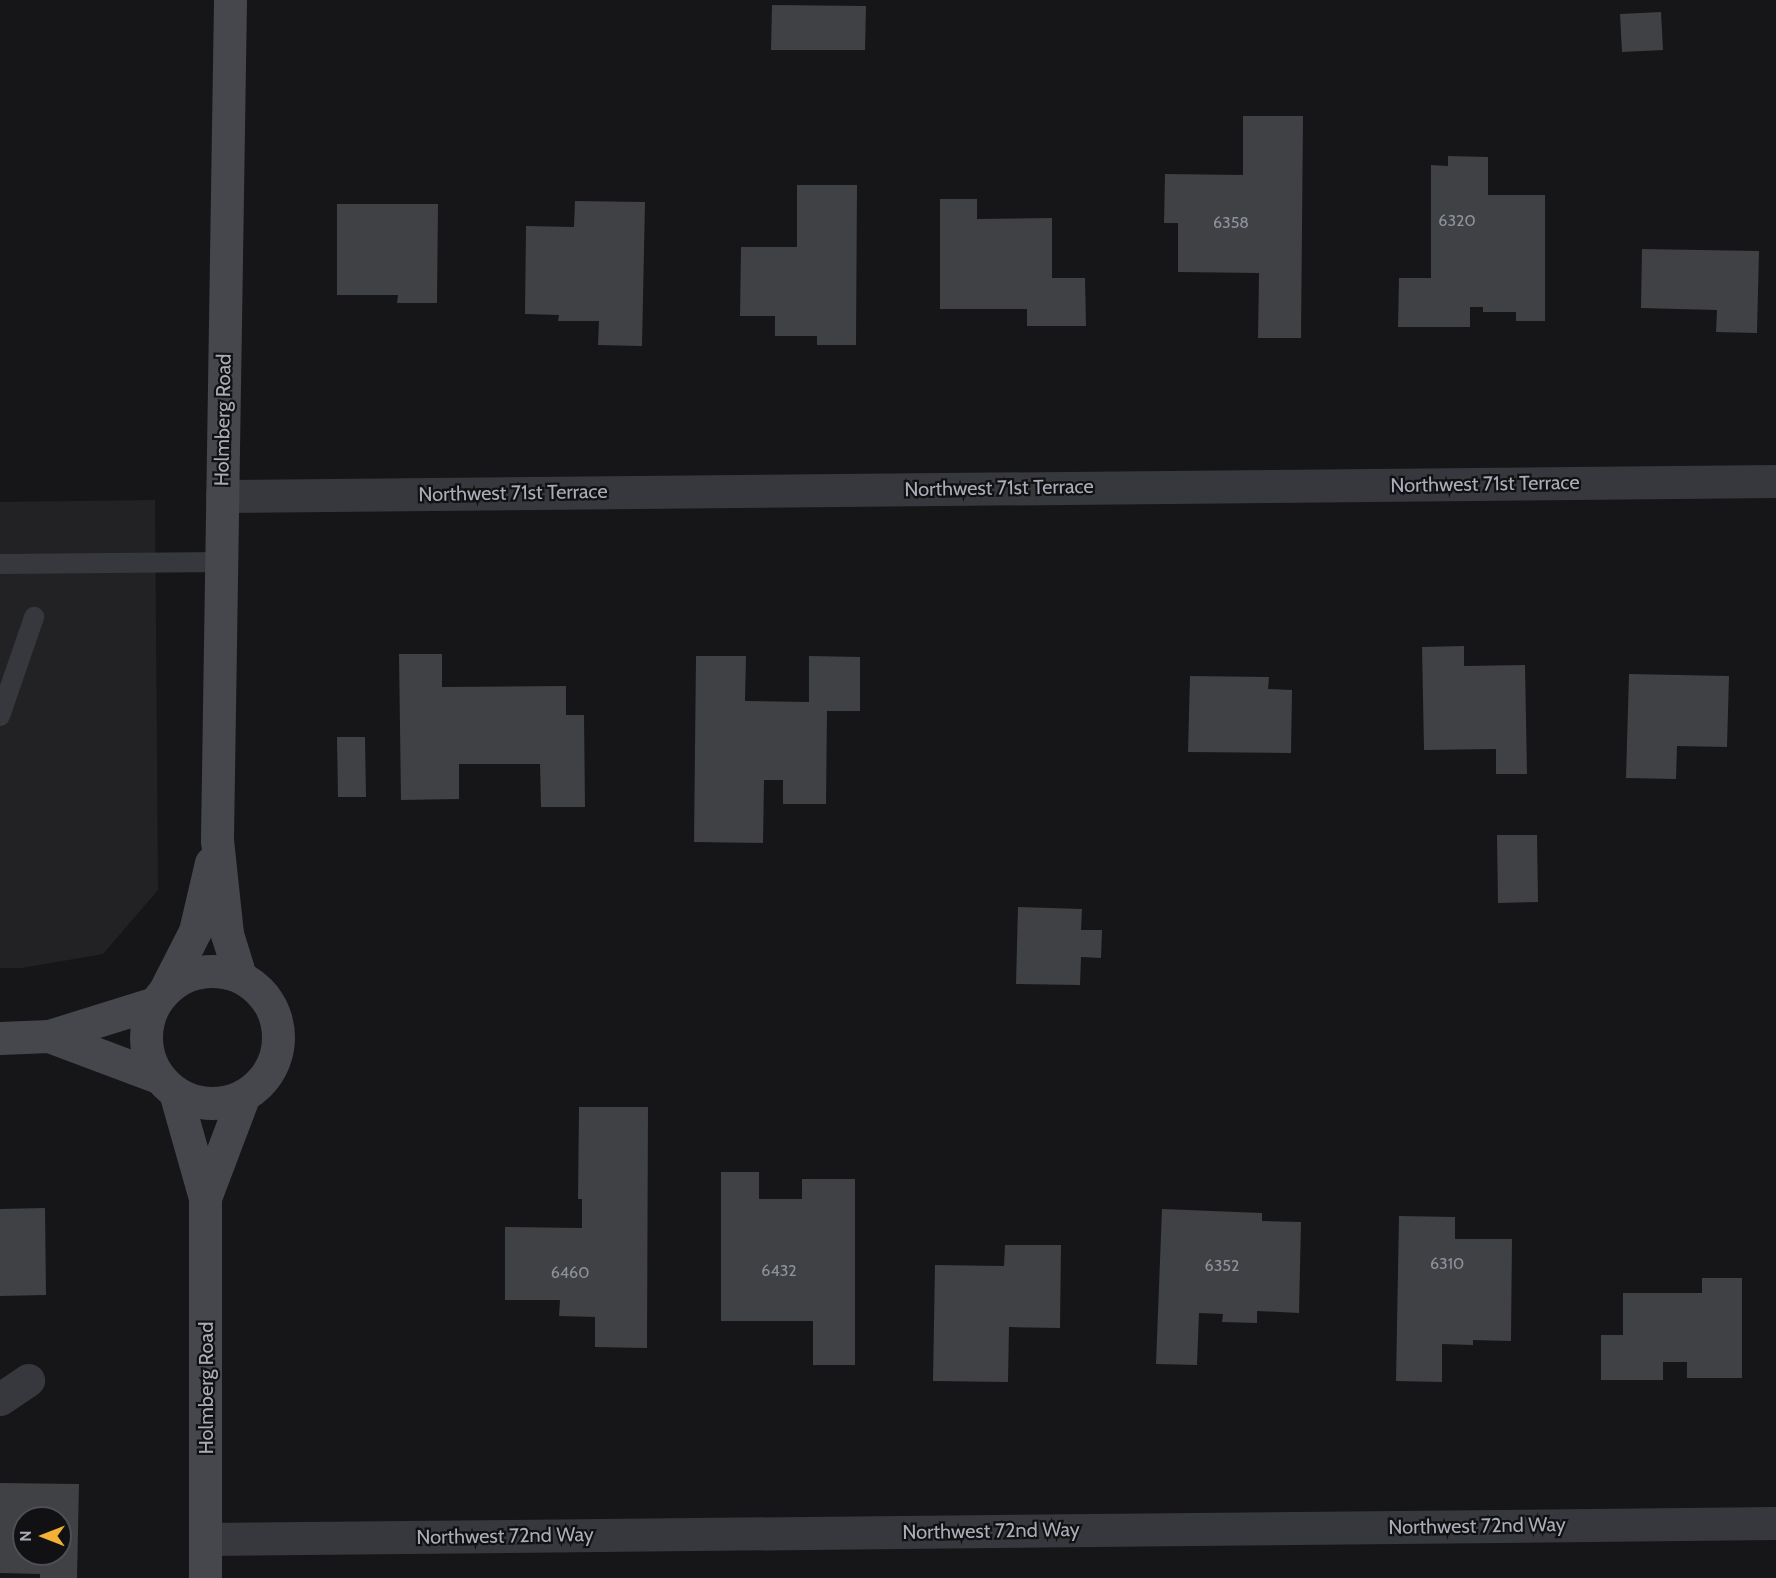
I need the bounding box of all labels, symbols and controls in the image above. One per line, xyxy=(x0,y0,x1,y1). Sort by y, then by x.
house number: 6320 xyxy=(1438,211,1476,231)
house number: 6358 xyxy=(1213,213,1249,233)
street label: Holmberg Road xyxy=(210,354,236,486)
street label: Northwest 71st Terrace xyxy=(1390,470,1580,498)
street label: Northwest 71st Terrace xyxy=(904,474,1094,502)
street label: Northwest 71st Terrace xyxy=(418,479,608,507)
house number: 6310 xyxy=(1430,1254,1464,1274)
house number: 6352 xyxy=(1205,1256,1239,1276)
house number: 6432 xyxy=(761,1261,797,1281)
house number: 6460 xyxy=(551,1263,589,1283)
street label: Holmberg Road xyxy=(194,1322,218,1454)
north arrow xyxy=(12,1506,72,1566)
street label: Northwest 72nd Way xyxy=(1388,1512,1566,1540)
street label: Northwest 72nd Way xyxy=(902,1517,1080,1545)
street label: Northwest 72nd Way xyxy=(416,1522,594,1550)
text: N xyxy=(16,1530,35,1542)

